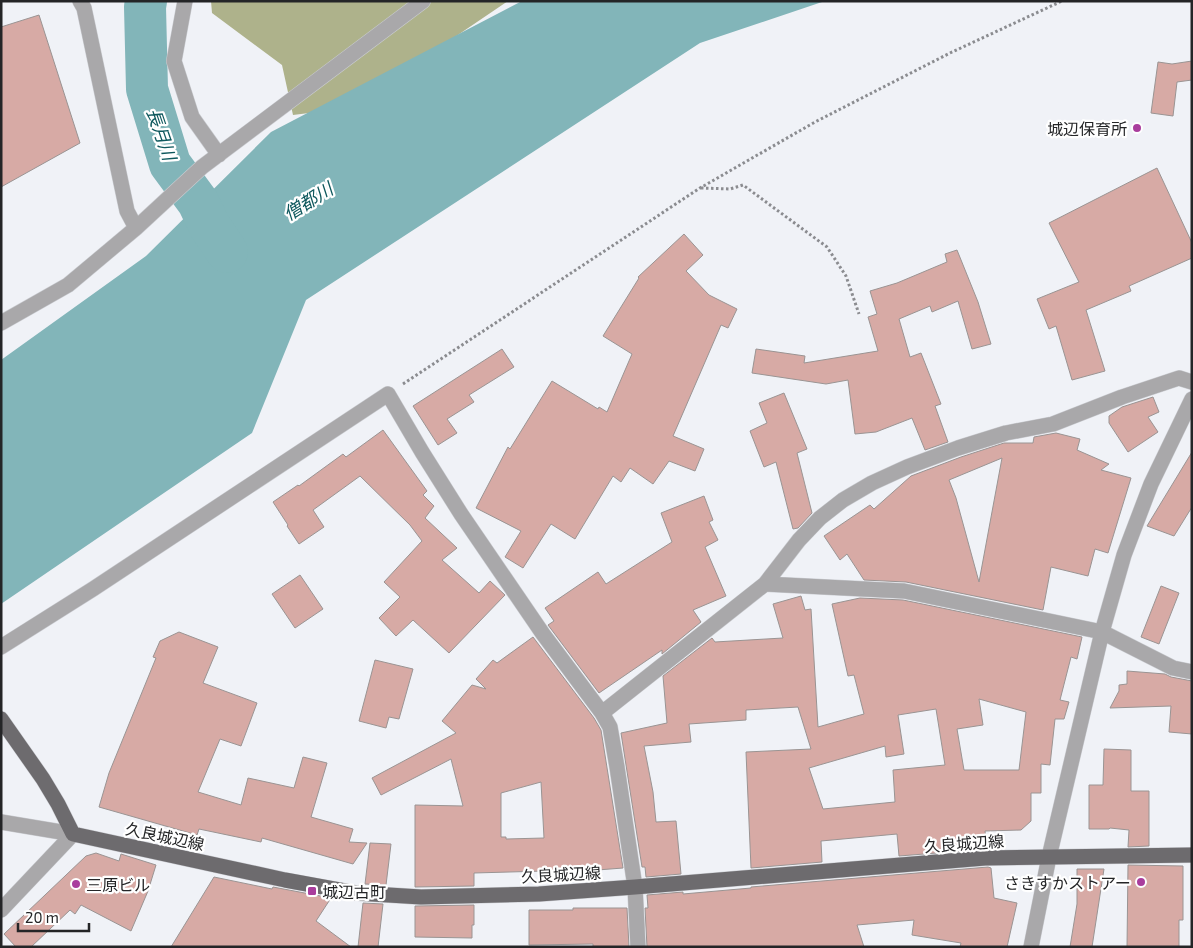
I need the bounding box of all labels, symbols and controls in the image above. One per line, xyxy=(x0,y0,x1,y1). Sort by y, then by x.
water label: 長月川 xyxy=(143,105,182,165)
place label: 城辺保育所 xyxy=(1047,119,1127,138)
marker: 城辺保育所 xyxy=(1131,122,1143,134)
water label: 僧都川 xyxy=(279,176,338,225)
street label: 久良城辺線 xyxy=(124,818,206,854)
street label: 久良城辺線 xyxy=(923,831,1005,855)
street label: 久良城辺線 xyxy=(521,862,601,886)
place label: さきすかストアー xyxy=(1004,873,1131,892)
place label: 三原ビル xyxy=(86,875,150,894)
marker: さきすかストアー xyxy=(1135,876,1147,888)
marker: 三原ビル xyxy=(70,878,82,890)
place label: 城辺古町 xyxy=(322,882,386,901)
marker: 城辺古町 xyxy=(306,885,318,897)
scale bar xyxy=(18,900,89,932)
text: 20 m xyxy=(25,908,59,926)

